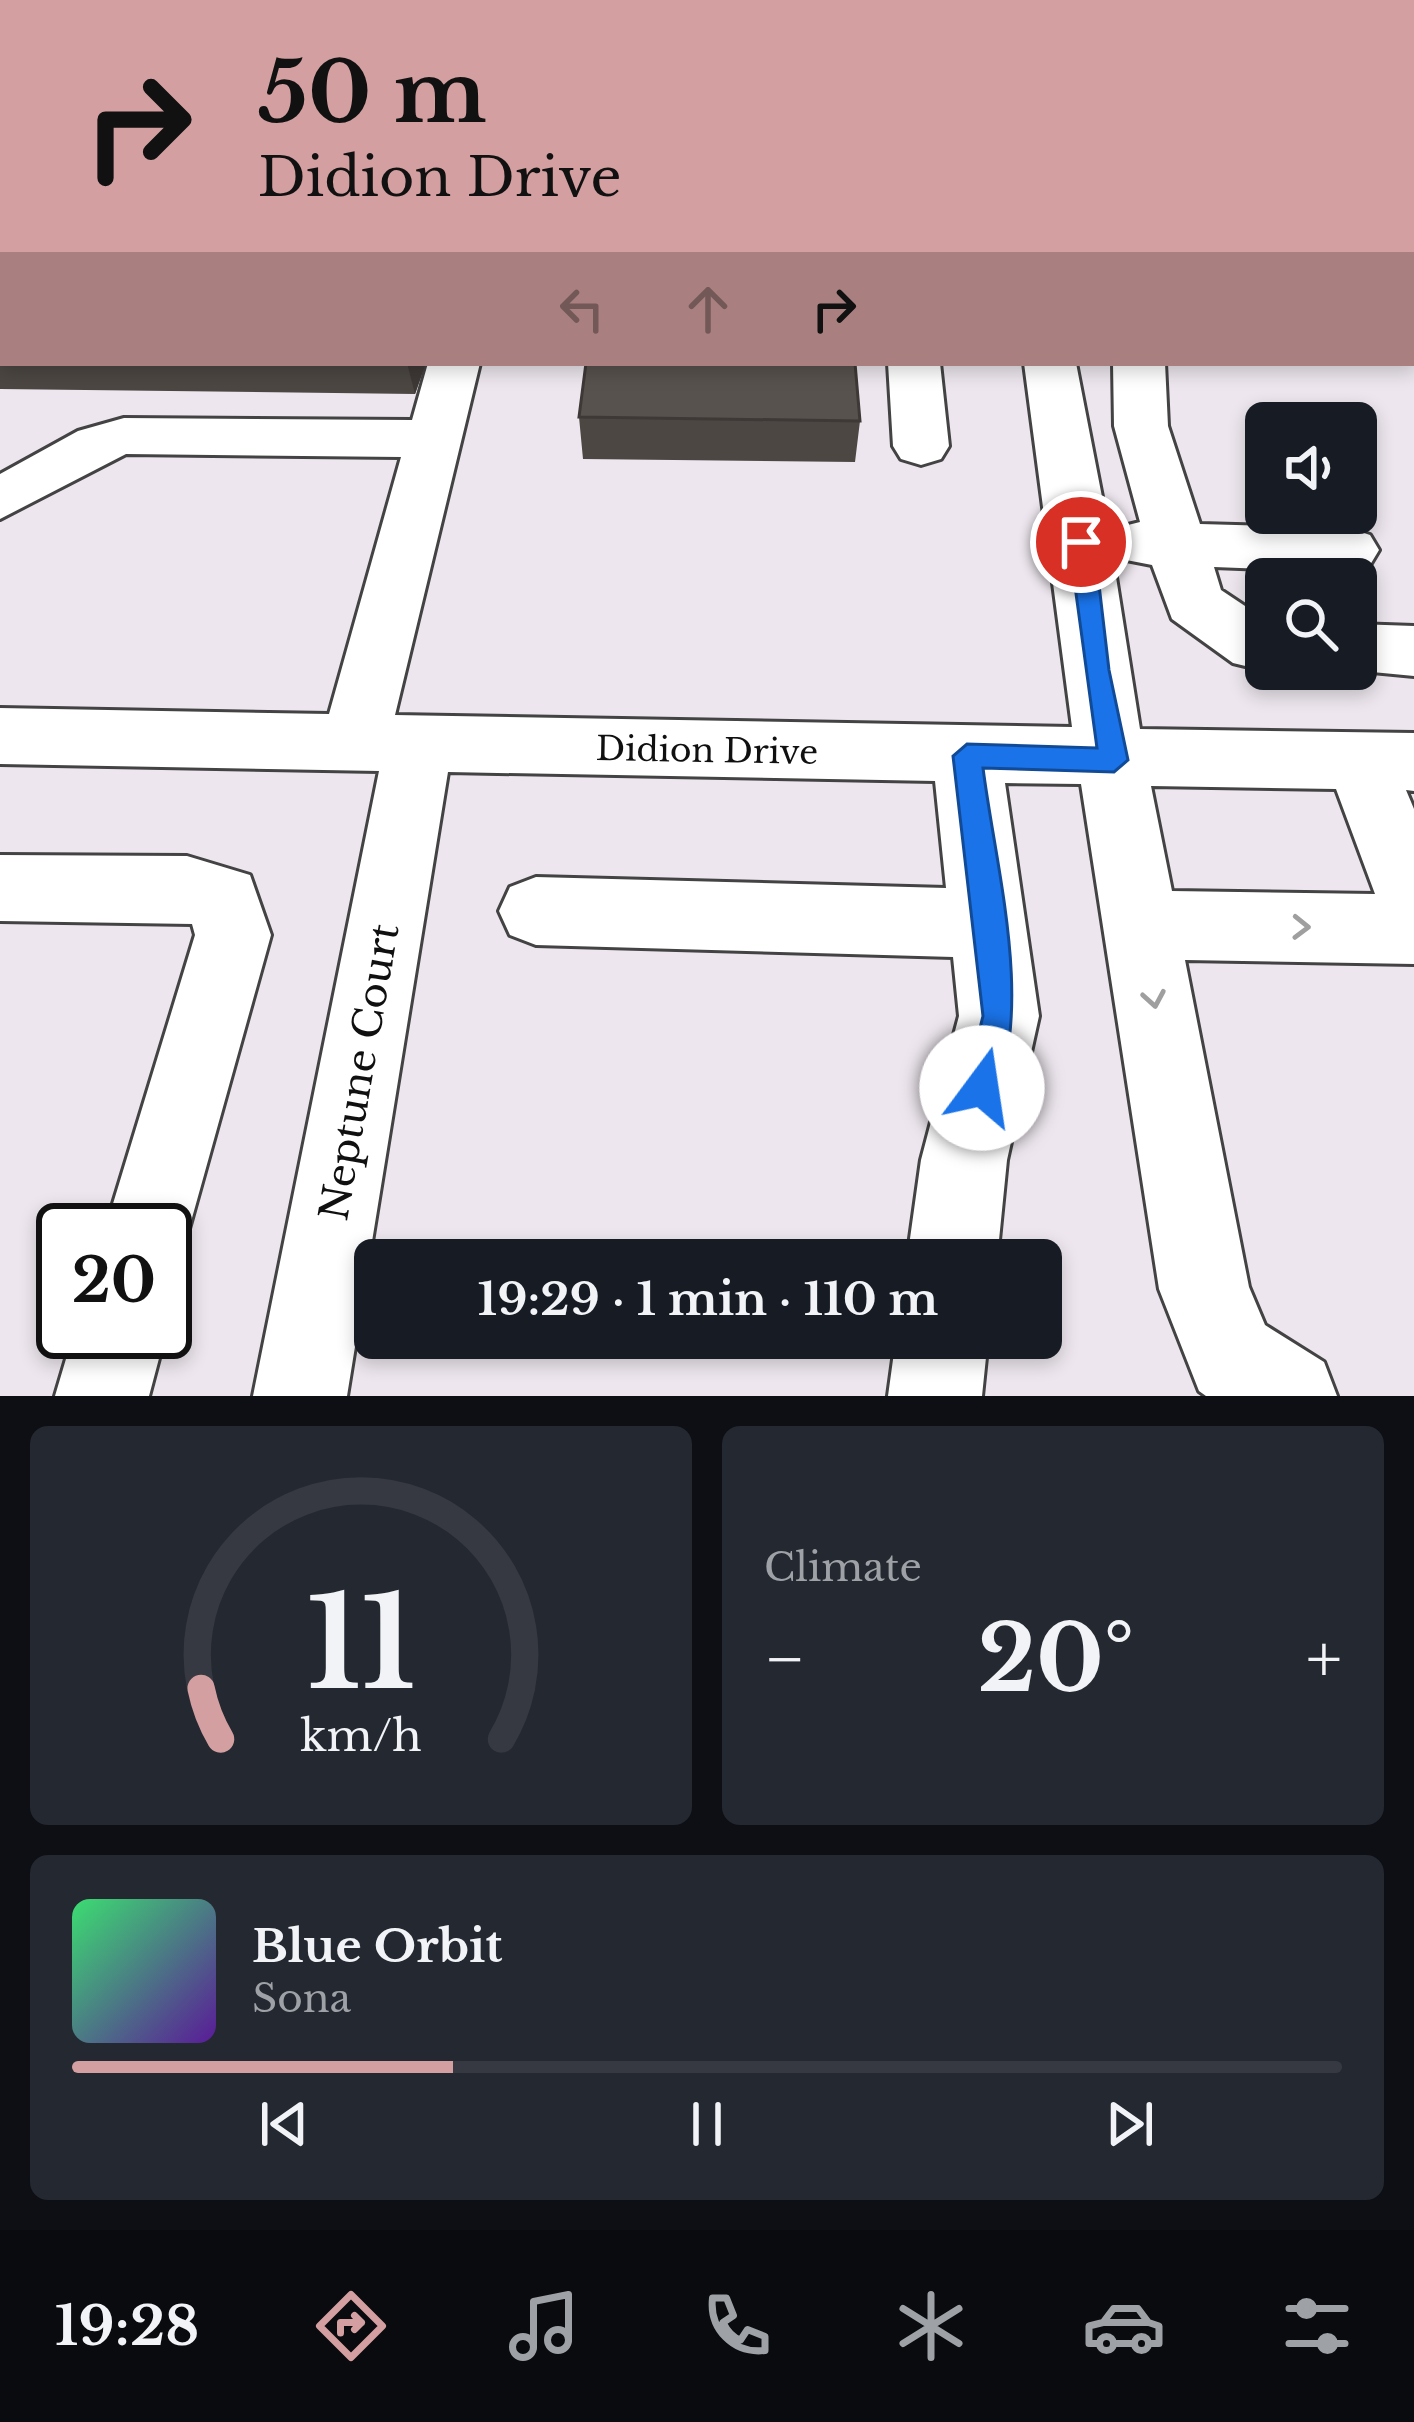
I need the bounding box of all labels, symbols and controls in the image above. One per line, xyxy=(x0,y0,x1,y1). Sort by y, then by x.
text: 50 m xyxy=(258,41,487,145)
icon: right xyxy=(60,48,216,204)
text: Didion Drive xyxy=(258,144,621,211)
icon: left xyxy=(549,276,615,342)
icon: ahead xyxy=(675,276,741,342)
icon: right xyxy=(801,276,867,342)
map controls xyxy=(1245,402,1377,690)
button: sound xyxy=(1245,402,1377,534)
pin xyxy=(1030,491,1132,593)
icon: arrive xyxy=(1048,509,1114,575)
button: search xyxy=(1245,558,1377,690)
street label: Didion Drive xyxy=(596,728,818,773)
one-way arrow xyxy=(1292,914,1311,940)
street label: Neptune Court xyxy=(309,920,410,1224)
one-way arrow xyxy=(1141,989,1166,1009)
position arrow xyxy=(919,1025,1045,1151)
speed limit sign: 20 xyxy=(36,1203,192,1359)
text: 19:29 · 1 min · 110 m xyxy=(478,1271,938,1327)
text: Climate xyxy=(764,1543,922,1592)
text: 11 xyxy=(307,1567,415,1722)
text: 20° xyxy=(977,1604,1134,1715)
text: − xyxy=(764,1618,806,1700)
text: + xyxy=(1306,1618,1342,1700)
text: km/h xyxy=(300,1708,422,1762)
text: Blue Orbit xyxy=(252,1918,502,1974)
text: Sona xyxy=(252,1974,351,2023)
icon: previous xyxy=(251,2091,317,2157)
icon: pause xyxy=(674,2091,740,2157)
icon: next xyxy=(1097,2091,1163,2157)
icon: directions xyxy=(309,2284,393,2368)
icon: music xyxy=(502,2284,586,2368)
icon: phone xyxy=(695,2284,779,2368)
icon: climate xyxy=(889,2284,973,2368)
icon: car xyxy=(1082,2284,1166,2368)
icon: filters xyxy=(1275,2284,1359,2368)
text: 19:28 xyxy=(55,2293,199,2360)

